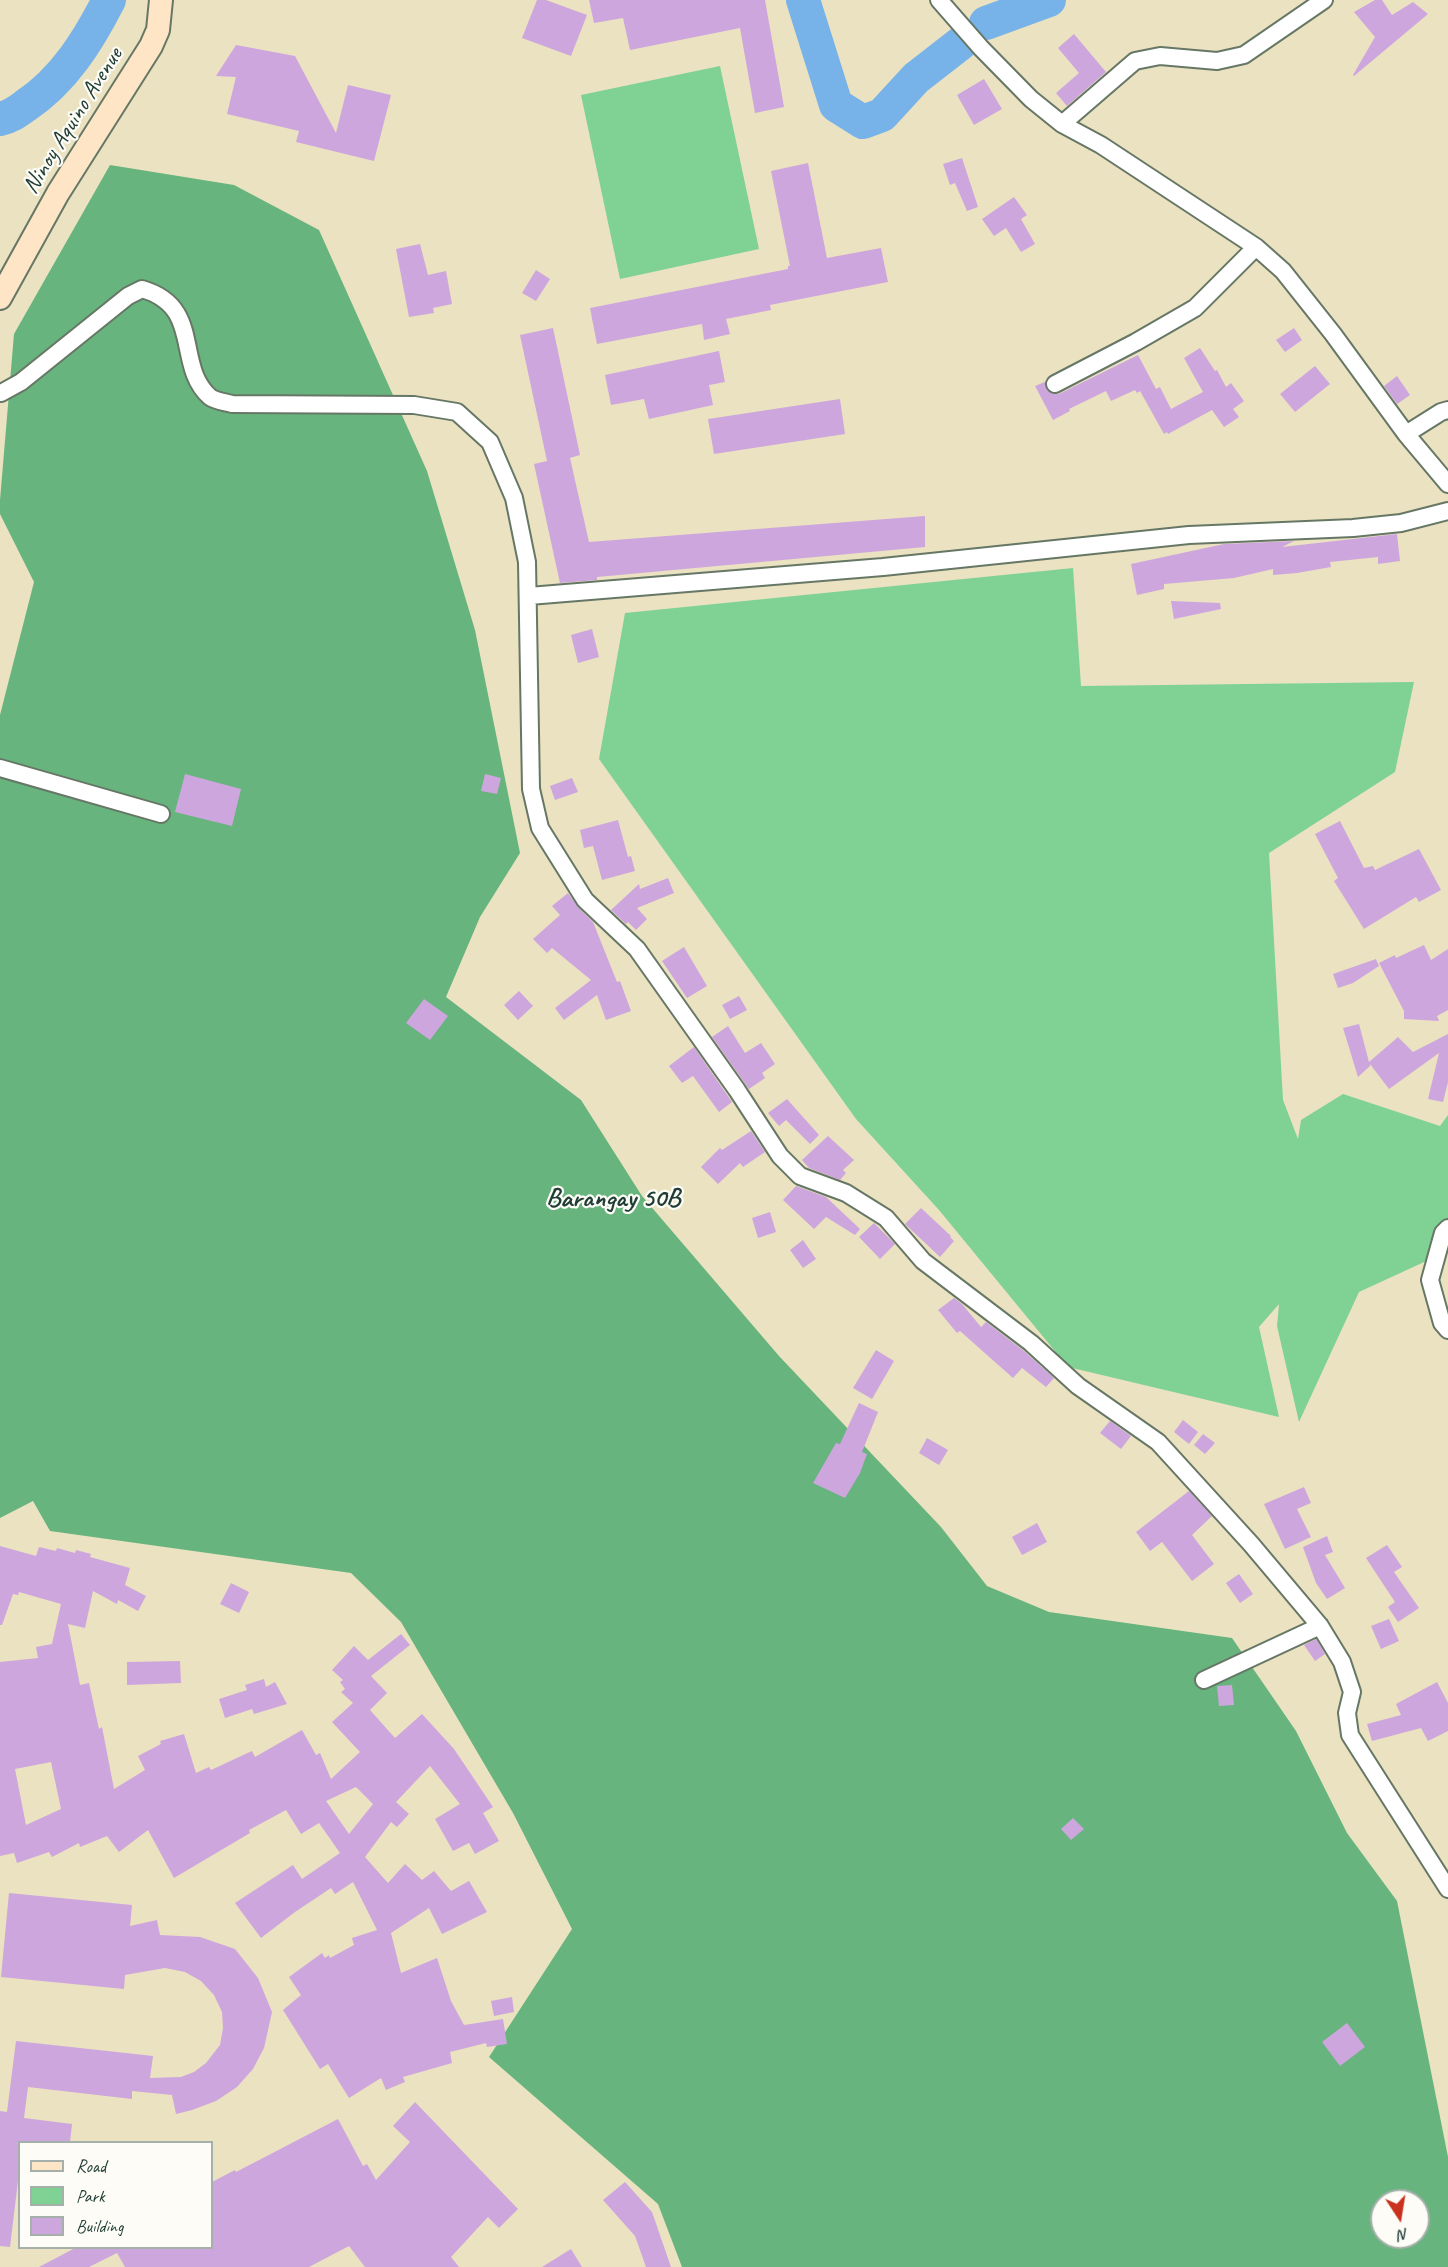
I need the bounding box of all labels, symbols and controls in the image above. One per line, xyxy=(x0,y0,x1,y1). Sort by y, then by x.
street label: Ninoy Aquino Avenue xyxy=(17,43,129,199)
district label: Barangay 50B xyxy=(546,1183,680,1215)
legend xyxy=(18,2141,213,2249)
text: Road xyxy=(76,2155,106,2177)
text: Park xyxy=(76,2185,105,2207)
north arrow xyxy=(1370,2189,1430,2249)
text: Building xyxy=(76,2215,123,2237)
text: N xyxy=(1396,2224,1410,2245)

